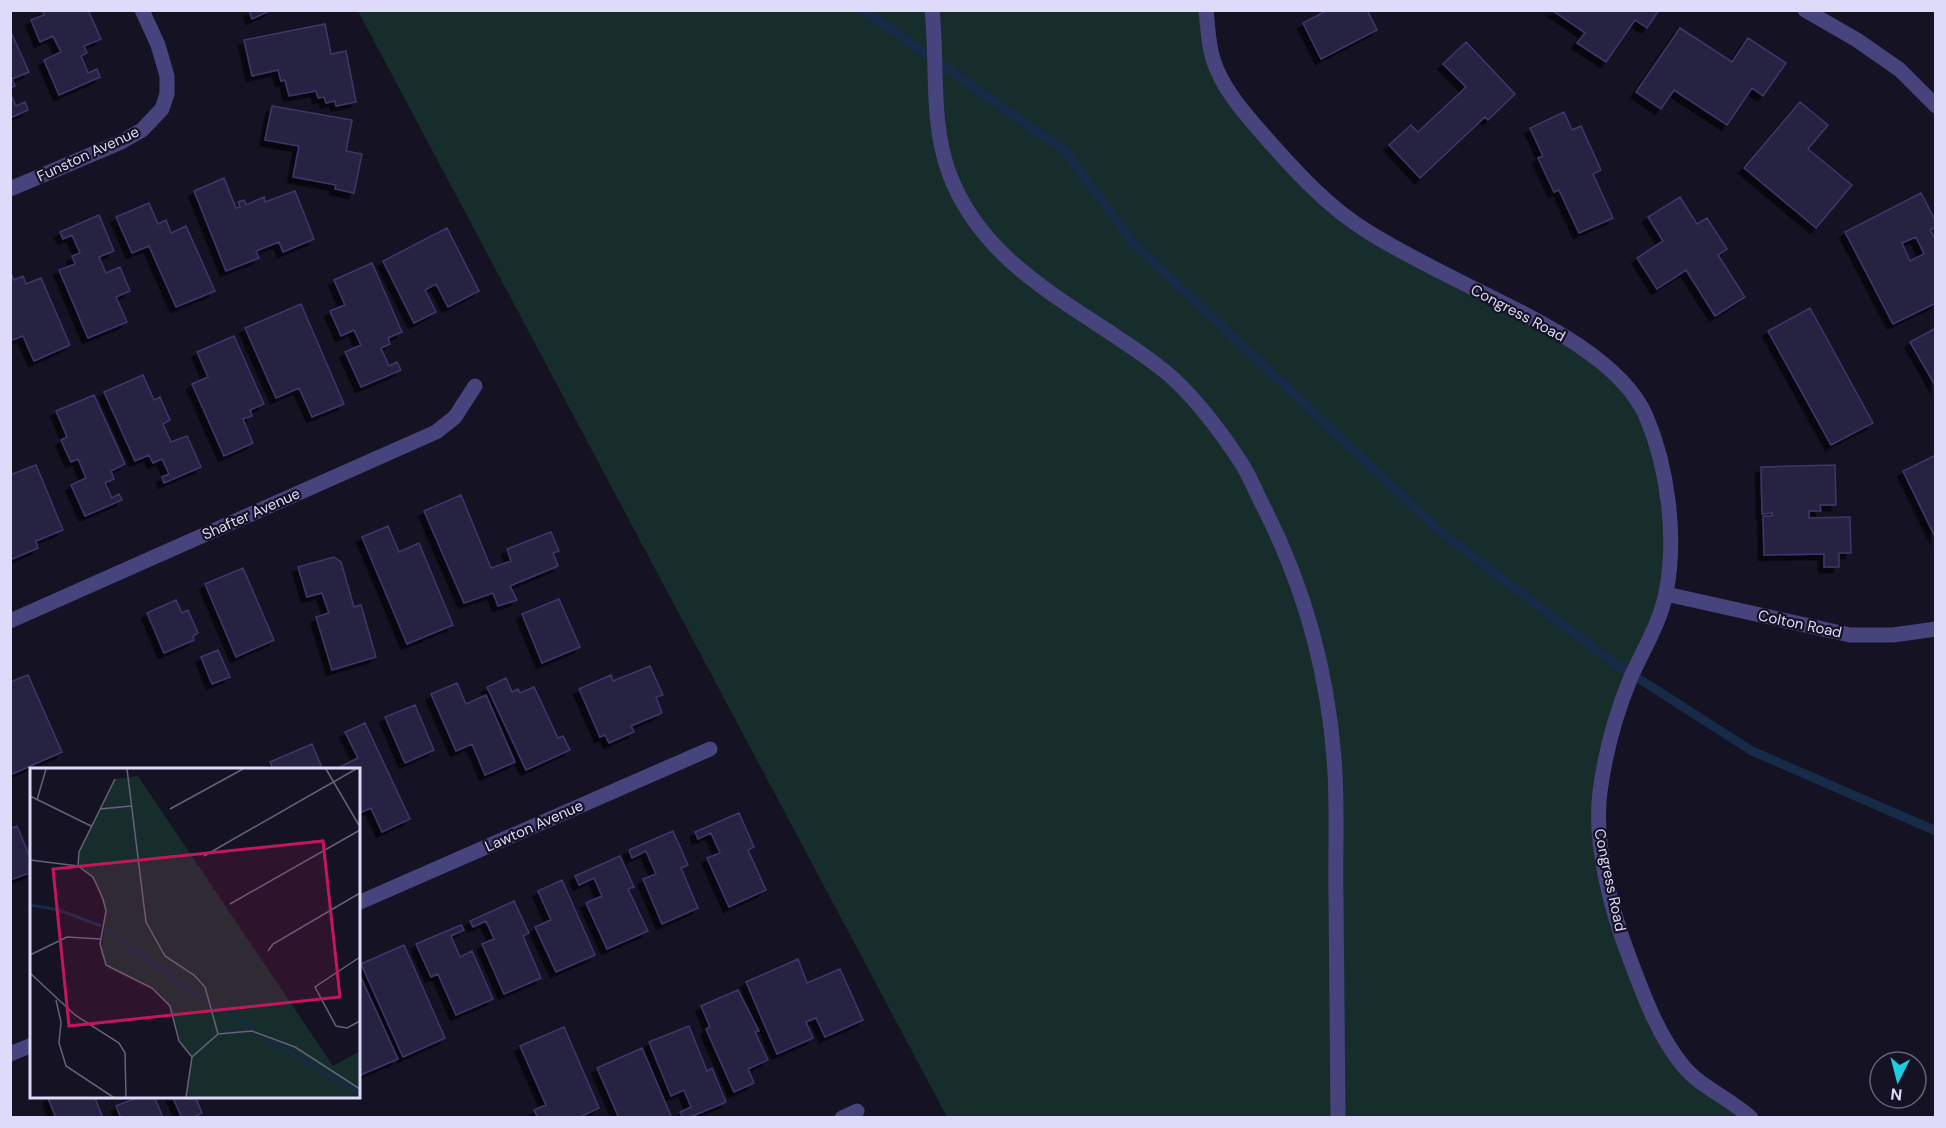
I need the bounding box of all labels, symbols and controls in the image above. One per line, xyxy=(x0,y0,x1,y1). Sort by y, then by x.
street label: Funston Avenue xyxy=(34,122,142,186)
street label: Congress Road xyxy=(1467,280,1569,346)
street label: Shafter Avenue xyxy=(199,483,303,545)
street label: Colton Road xyxy=(1756,605,1844,643)
inset map xyxy=(30,768,360,1098)
street label: Lawton Avenue xyxy=(482,795,586,857)
street label: Congress Road xyxy=(1589,827,1631,933)
north arrow xyxy=(1868,1050,1928,1110)
text: N xyxy=(1890,1083,1903,1105)

